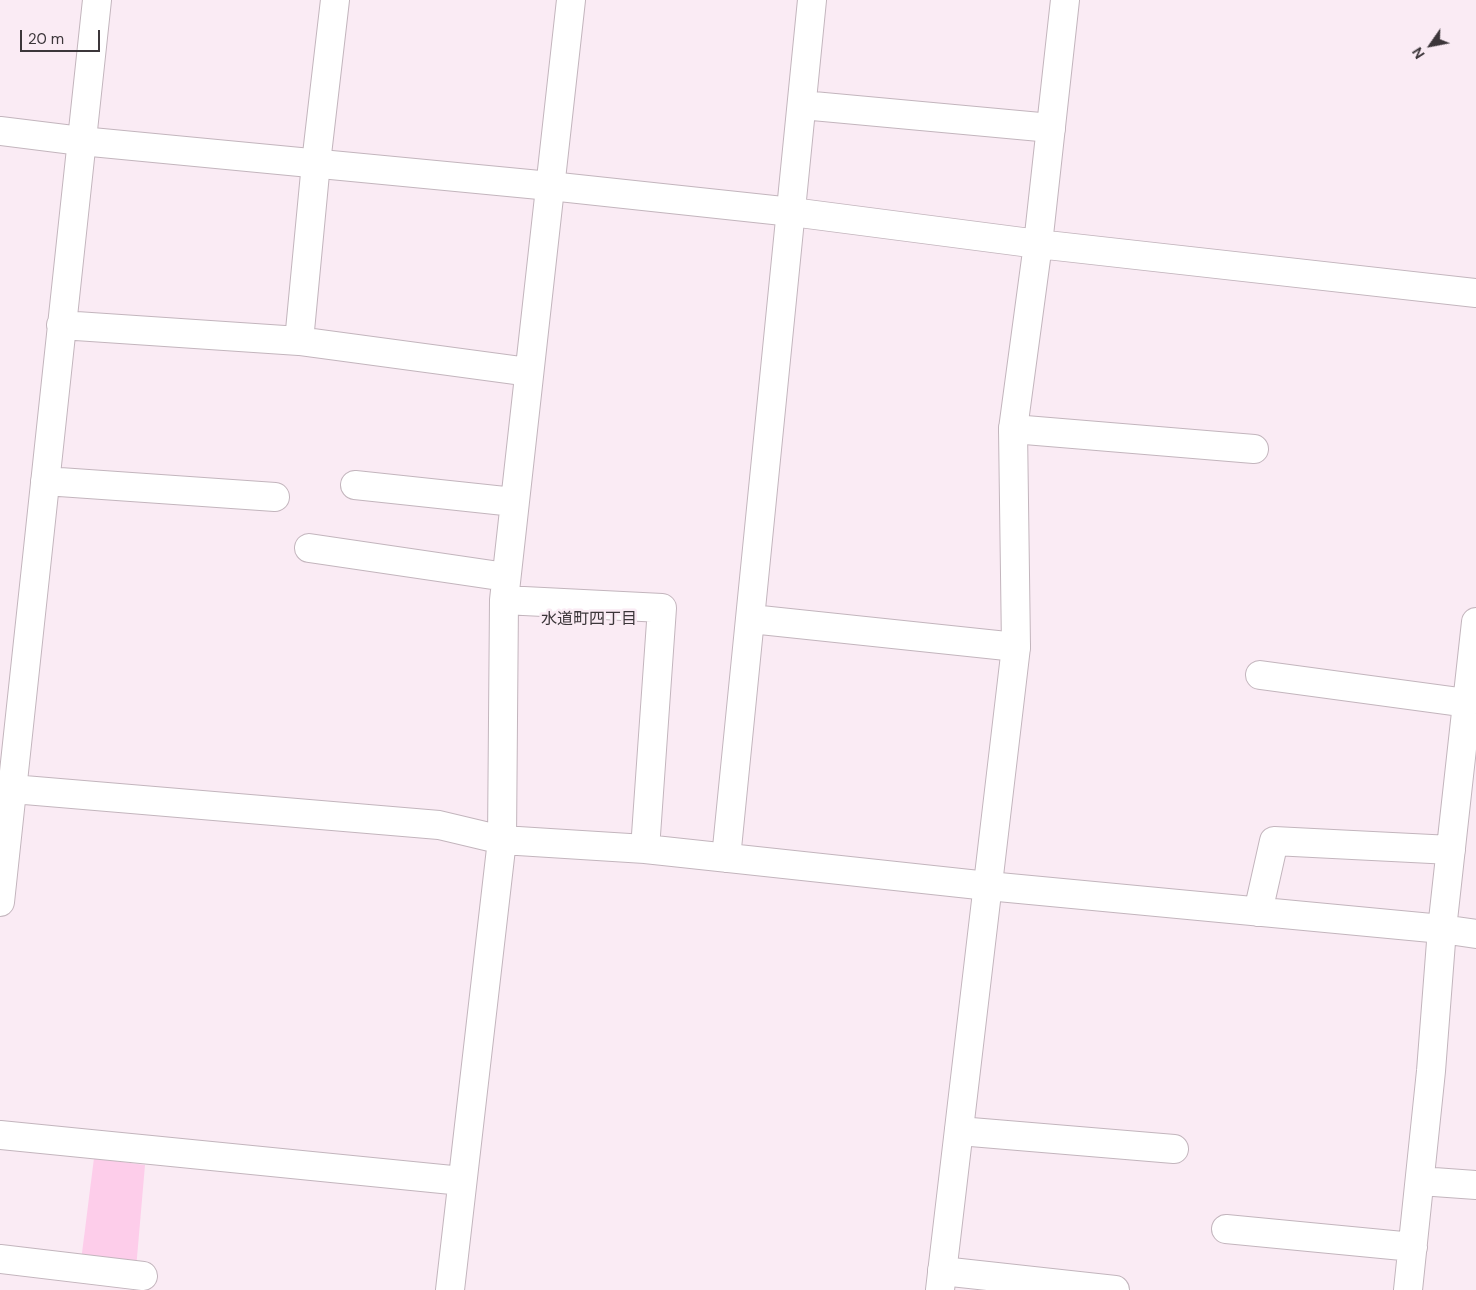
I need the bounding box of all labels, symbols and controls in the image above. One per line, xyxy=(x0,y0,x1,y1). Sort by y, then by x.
scale bar xyxy=(22,20,102,52)
north arrow xyxy=(1406,20,1456,70)
text: 20 m xyxy=(28,29,64,49)
text: N xyxy=(1408,44,1429,62)
district label: 水道町四丁目 xyxy=(541,610,637,630)

